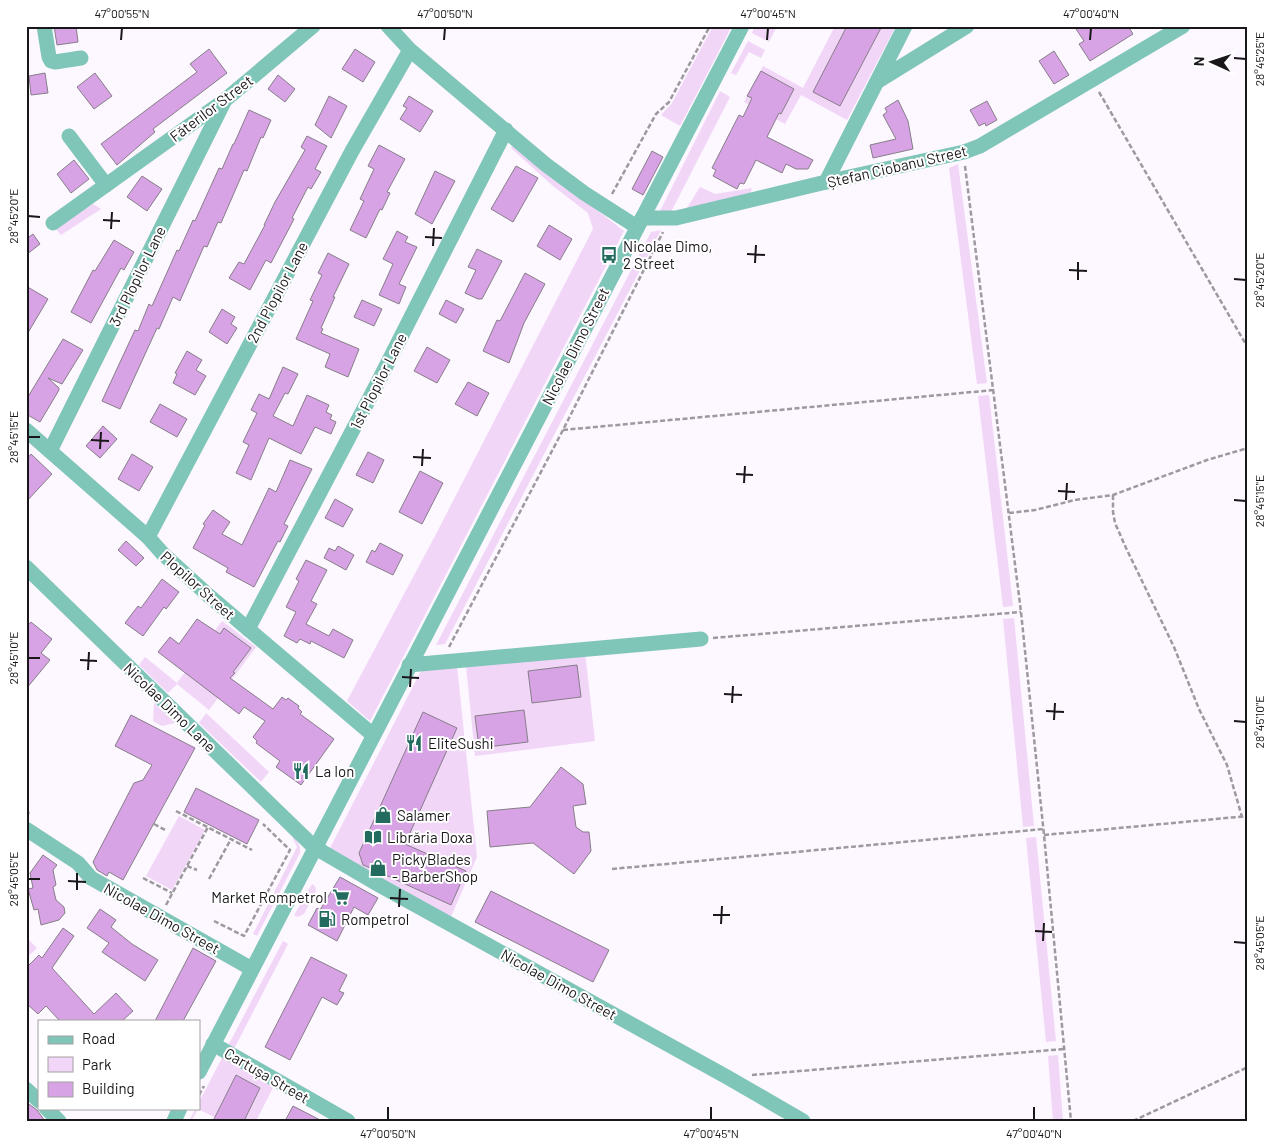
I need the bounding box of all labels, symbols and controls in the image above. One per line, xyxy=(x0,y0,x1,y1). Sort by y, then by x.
text: 47°00'55"N xyxy=(94,6,150,20)
text: 47°00'50"N xyxy=(417,6,473,20)
text: 47°00'45"N xyxy=(740,6,796,20)
text: 47°00'40"N xyxy=(1063,6,1119,20)
text: 28°45'25"E xyxy=(1252,32,1266,86)
north arrow xyxy=(1186,38,1236,88)
text: N xyxy=(1190,56,1207,66)
street label: Făterilor Street xyxy=(166,71,256,145)
street label: Ștefan Ciobanu Street xyxy=(825,141,969,191)
text: 28°45'20"E xyxy=(6,188,20,244)
street label: 3rd Plopilor Lane xyxy=(105,223,169,329)
place label: Nicolae Dimo, 2 Street xyxy=(623,237,712,272)
street label: 2nd Plopilor Lane xyxy=(243,238,311,346)
bus stop icon: Nicolae Dimo, 2 Street xyxy=(599,245,619,265)
text: 28°45'20"E xyxy=(1252,252,1266,308)
street label: Nicolae Dimo Street xyxy=(538,284,612,408)
street label: 1st Plopilor Lane xyxy=(346,330,410,432)
text: 28°45'15"E xyxy=(6,411,20,463)
text: 28°45'15"E xyxy=(1252,475,1266,527)
street label: Plopilor Street xyxy=(157,547,239,623)
text: 28°45'10"E xyxy=(6,631,20,685)
street label: Nicolae Dimo Lane xyxy=(120,659,220,755)
text: 28°45'10"E xyxy=(1252,695,1266,749)
restaurant icon: EliteSushi xyxy=(404,733,424,753)
place label: EliteSushi xyxy=(428,734,494,752)
restaurant icon: La Ion xyxy=(291,761,311,781)
place label: La Ion xyxy=(315,762,354,780)
shop icon: Salamer xyxy=(373,805,393,825)
place label: Salamer xyxy=(397,806,451,824)
library icon: Librăria Doxa xyxy=(363,827,383,847)
place label: Librăria Doxa xyxy=(387,828,473,846)
place label: PickyBlades - BarberShop xyxy=(392,850,478,885)
text: 28°45'05"E xyxy=(6,852,20,907)
shop icon: PickyBlades - BarberShop xyxy=(368,858,388,878)
street label: Nicolae Dimo Street xyxy=(101,879,223,957)
supermarket icon: Market Rompetrol xyxy=(331,887,351,907)
place label: Market Rompetrol xyxy=(211,888,327,906)
fuel station icon: Rompetrol xyxy=(317,909,337,929)
place label: Rompetrol xyxy=(341,910,409,928)
text: 28°45'05"E xyxy=(1252,916,1266,971)
street label: Nicolae Dimo Street xyxy=(498,945,620,1023)
legend xyxy=(38,1020,200,1110)
text: Road xyxy=(82,1029,115,1047)
street label: Cartușa Street xyxy=(221,1044,313,1106)
text: Park xyxy=(82,1055,112,1073)
text: Building xyxy=(82,1079,135,1097)
text: 47°00'50"N xyxy=(360,1126,416,1140)
text: 47°00'45"N xyxy=(683,1126,739,1140)
text: 47°00'40"N xyxy=(1006,1126,1062,1140)

